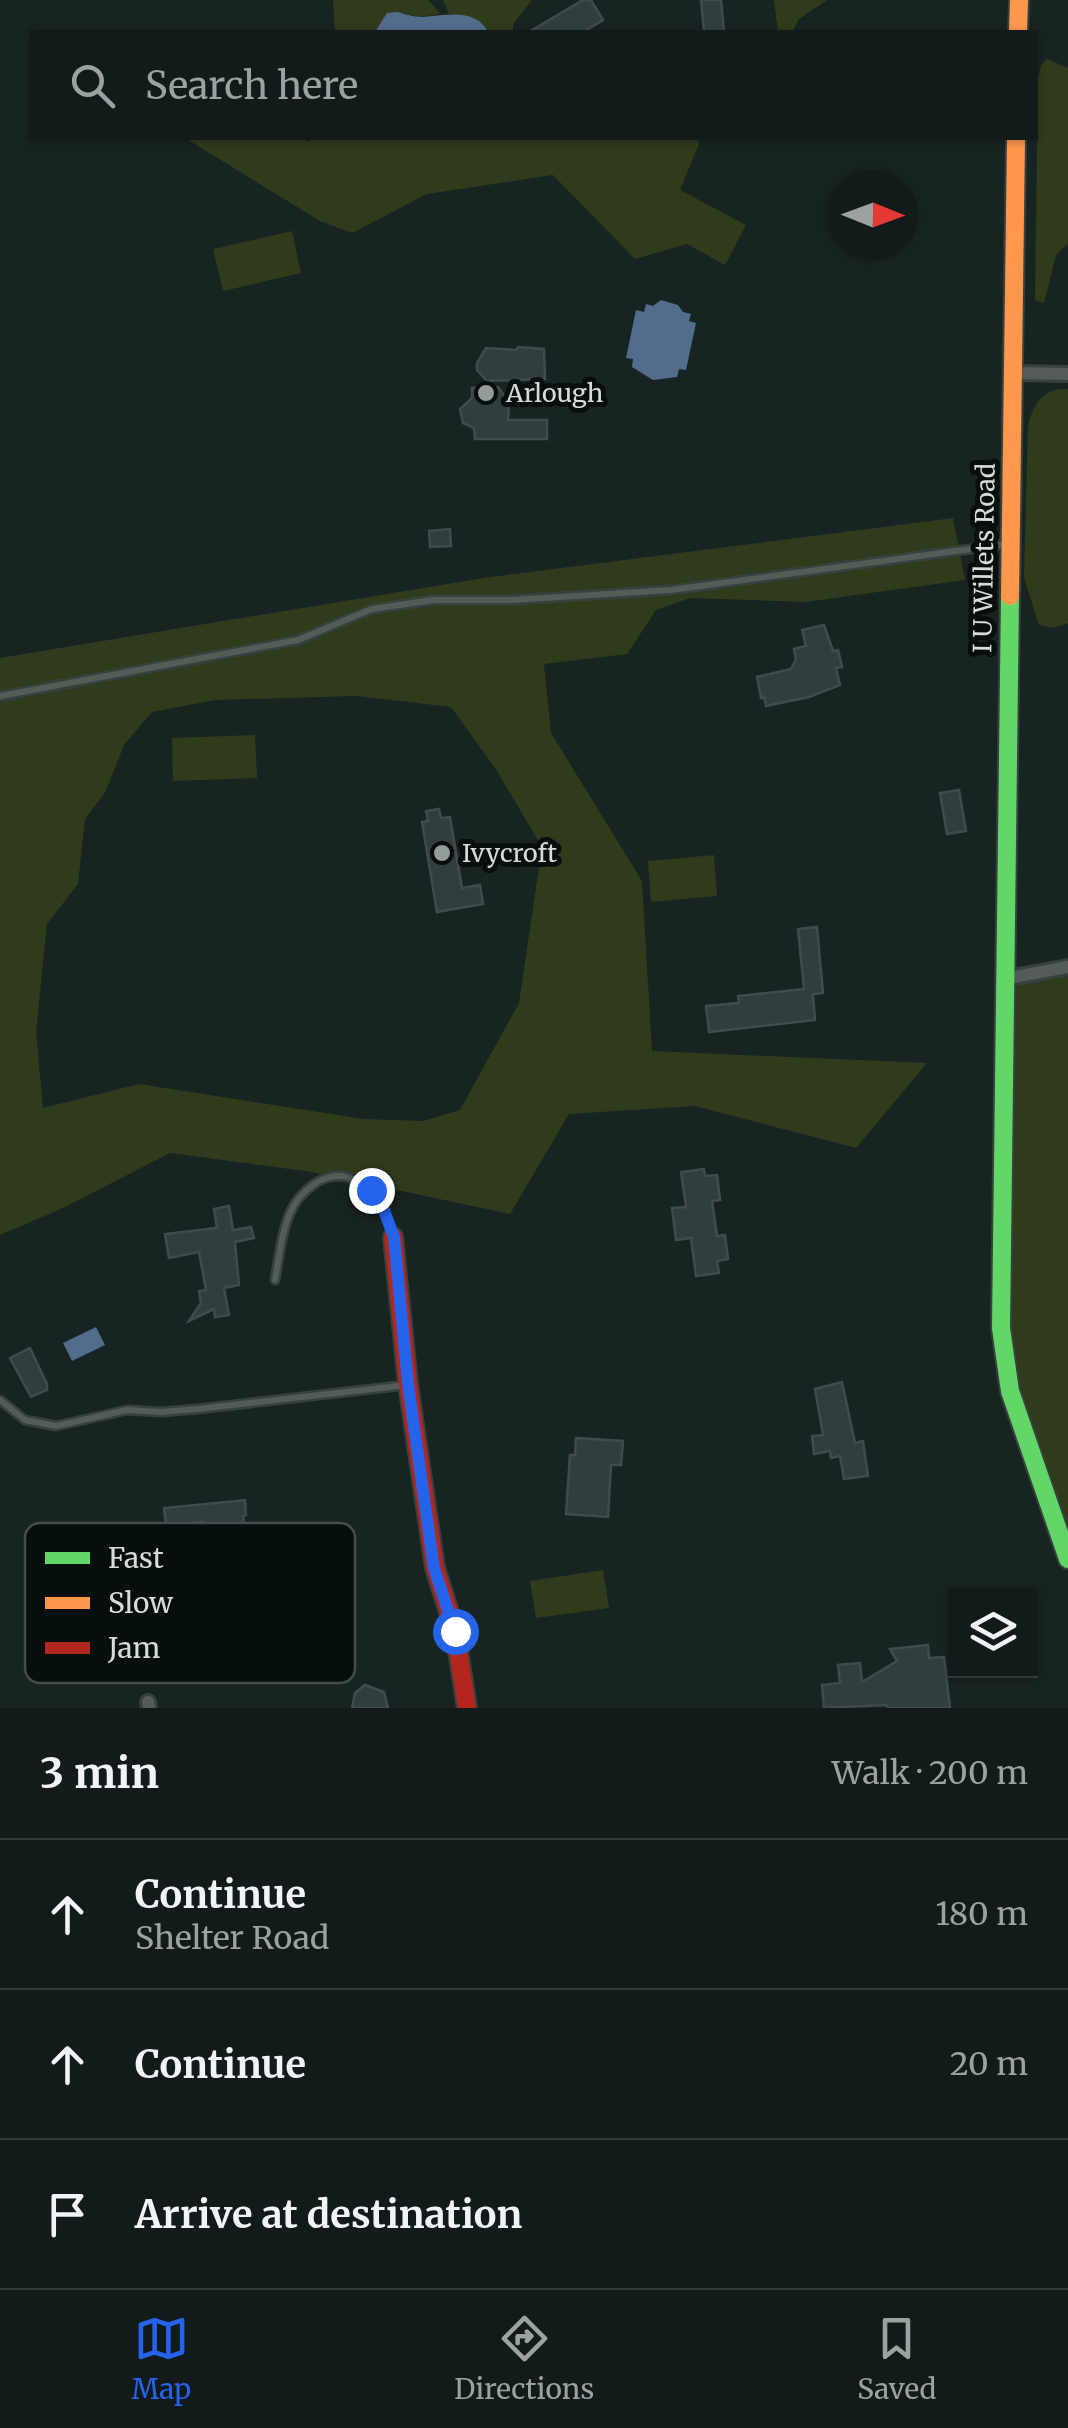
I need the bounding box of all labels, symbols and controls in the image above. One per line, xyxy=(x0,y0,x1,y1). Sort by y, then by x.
search box xyxy=(30,30,1038,140)
icon: search xyxy=(65,58,120,113)
text: Search here xyxy=(145,62,358,109)
north arrow xyxy=(828,170,918,260)
place label: Arlough xyxy=(505,377,603,409)
marker: Arlough xyxy=(475,382,497,404)
street label: I U Willets Road xyxy=(966,463,1002,653)
place label: Ivycroft xyxy=(462,837,557,869)
marker: Ivycroft xyxy=(431,842,453,864)
route end xyxy=(349,1168,395,1214)
legend xyxy=(25,1523,355,1683)
text: Fast xyxy=(108,1540,164,1576)
text: Slow xyxy=(108,1585,173,1621)
map controls xyxy=(948,1588,1038,1678)
button: layers xyxy=(948,1588,1038,1678)
route start xyxy=(433,1609,479,1655)
text: Jam xyxy=(107,1630,161,1666)
text: 3 min xyxy=(40,1747,159,1799)
text: Walk · 200 m xyxy=(832,1753,1028,1793)
text: Continue xyxy=(135,1871,306,1918)
icon: ahead xyxy=(40,1887,95,1942)
text: 180 m xyxy=(936,1894,1028,1934)
text: Shelter Road xyxy=(135,1918,329,1958)
icon: ahead xyxy=(40,2037,95,2092)
text: Continue xyxy=(135,2041,306,2088)
text: 20 m xyxy=(950,2044,1028,2084)
icon: arrive xyxy=(40,2187,95,2242)
text: Arrive at destination xyxy=(135,2191,522,2238)
tab: Map xyxy=(131,2311,191,2407)
tab: Directions xyxy=(454,2311,594,2407)
tab: Saved xyxy=(857,2311,936,2407)

